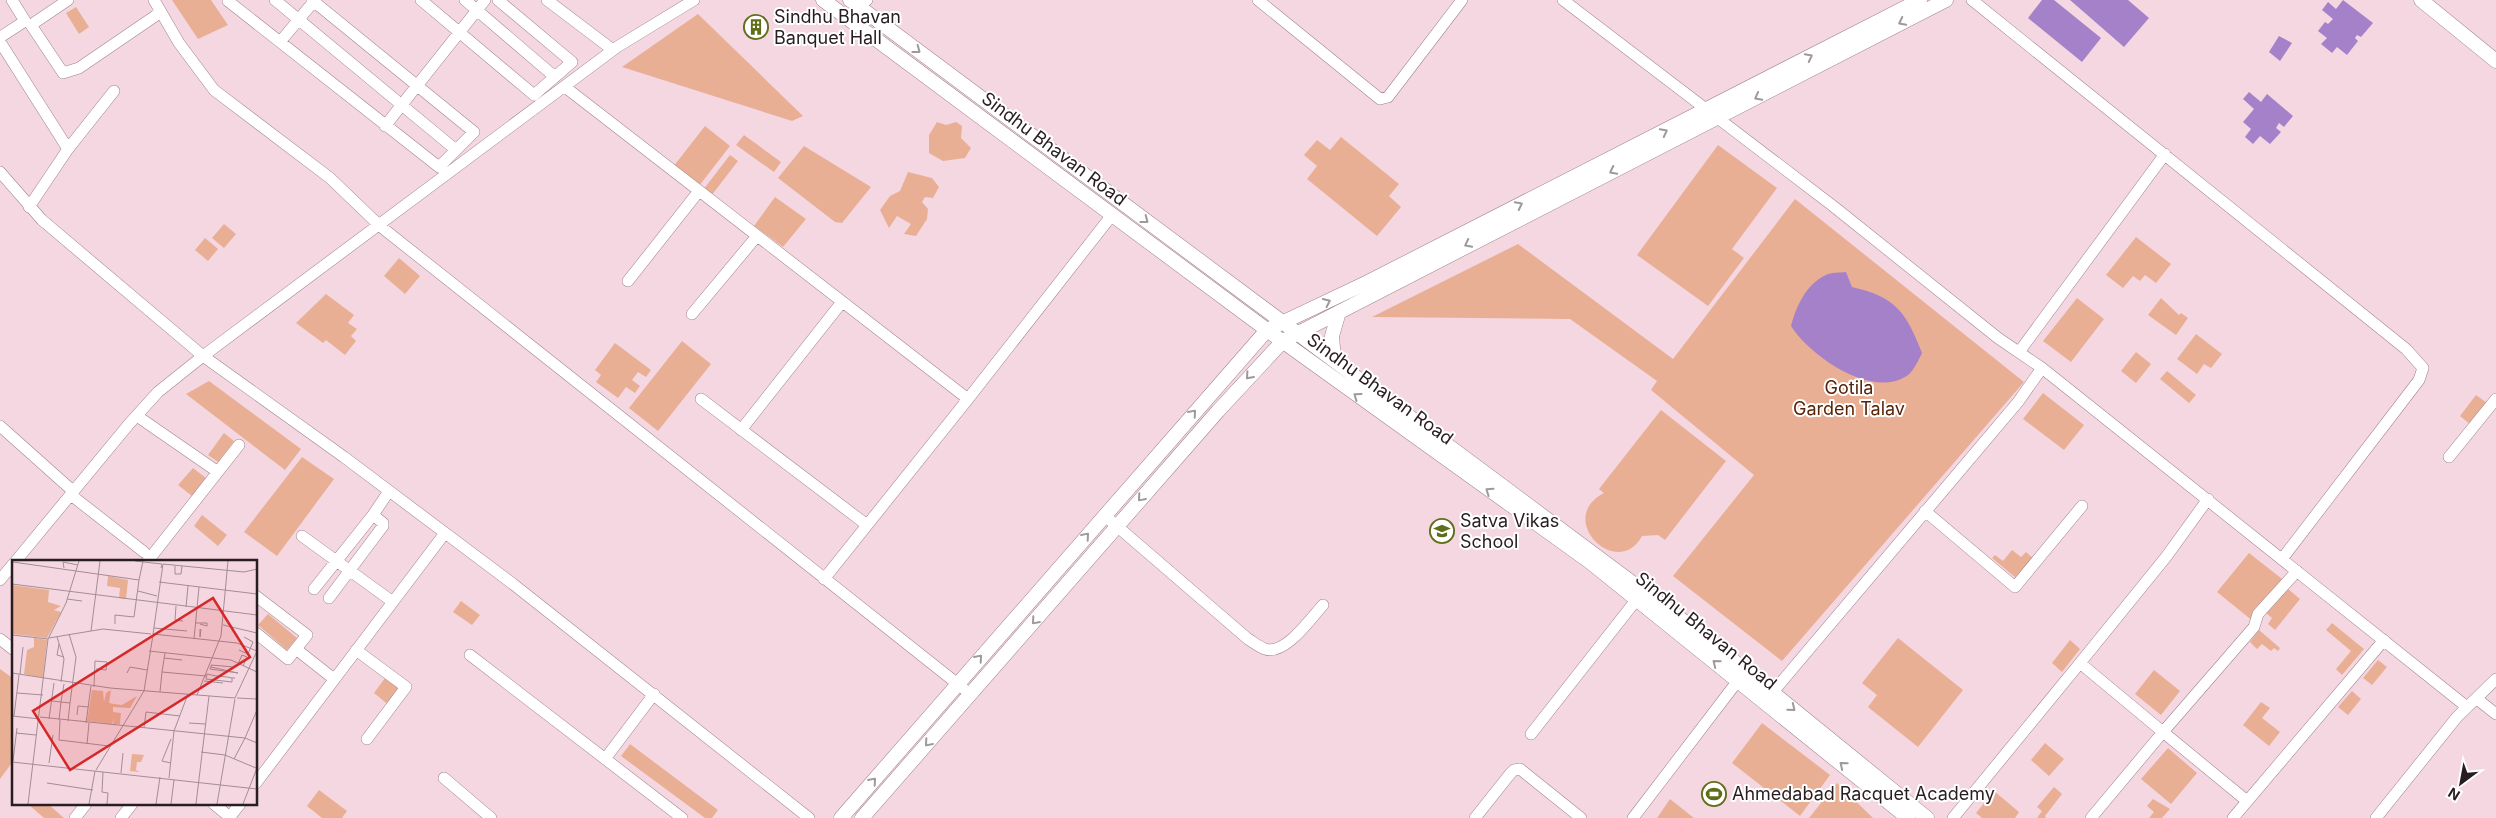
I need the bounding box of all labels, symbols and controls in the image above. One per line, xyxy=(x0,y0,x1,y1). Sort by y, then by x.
place label: Sindhu Bhavan Banquet Hall xyxy=(774,6,901,48)
building icon: Sindhu Bhavan Banquet Hall xyxy=(743,14,769,40)
one-way arrow xyxy=(1898,16,1907,26)
one-way arrow xyxy=(911,44,921,53)
one-way arrow xyxy=(1803,53,1812,63)
street label: Sindhu Bhavan Road xyxy=(978,87,1131,210)
one-way arrow xyxy=(1754,91,1763,101)
one-way arrow xyxy=(1659,128,1668,138)
one-way arrow xyxy=(1609,165,1618,175)
one-way arrow xyxy=(1514,201,1523,211)
one-way arrow xyxy=(1139,214,1149,223)
one-way arrow xyxy=(1465,238,1474,248)
one-way arrow xyxy=(1322,297,1331,308)
street label: Sindhu Bhavan Road xyxy=(1303,329,1457,449)
one-way arrow xyxy=(1246,371,1255,380)
park label: Gotila Garden Talav xyxy=(1793,377,1905,419)
one-way arrow xyxy=(1353,393,1363,402)
one-way arrow xyxy=(1187,410,1196,419)
one-way arrow xyxy=(1486,488,1495,497)
one-way arrow xyxy=(1138,493,1147,502)
place label: Satva Vikas School xyxy=(1460,510,1559,552)
school or university icon: Satva Vikas School xyxy=(1429,518,1455,544)
one-way arrow xyxy=(1080,532,1089,541)
inset map xyxy=(12,560,258,806)
street label: Sindhu Bhavan Road xyxy=(1632,567,1781,694)
one-way arrow xyxy=(1032,615,1041,624)
one-way arrow xyxy=(974,655,983,664)
one-way arrow xyxy=(1713,660,1722,669)
one-way arrow xyxy=(1786,703,1795,711)
one-way arrow xyxy=(925,738,934,747)
north arrow xyxy=(2436,758,2486,808)
one-way arrow xyxy=(1840,763,1849,771)
one-way arrow xyxy=(867,778,876,787)
sports icon: Ahmedabad Racquet Academy xyxy=(1701,781,1727,807)
place label: Ahmedabad Racquet Academy xyxy=(1732,783,1995,804)
text: N xyxy=(2445,784,2463,804)

